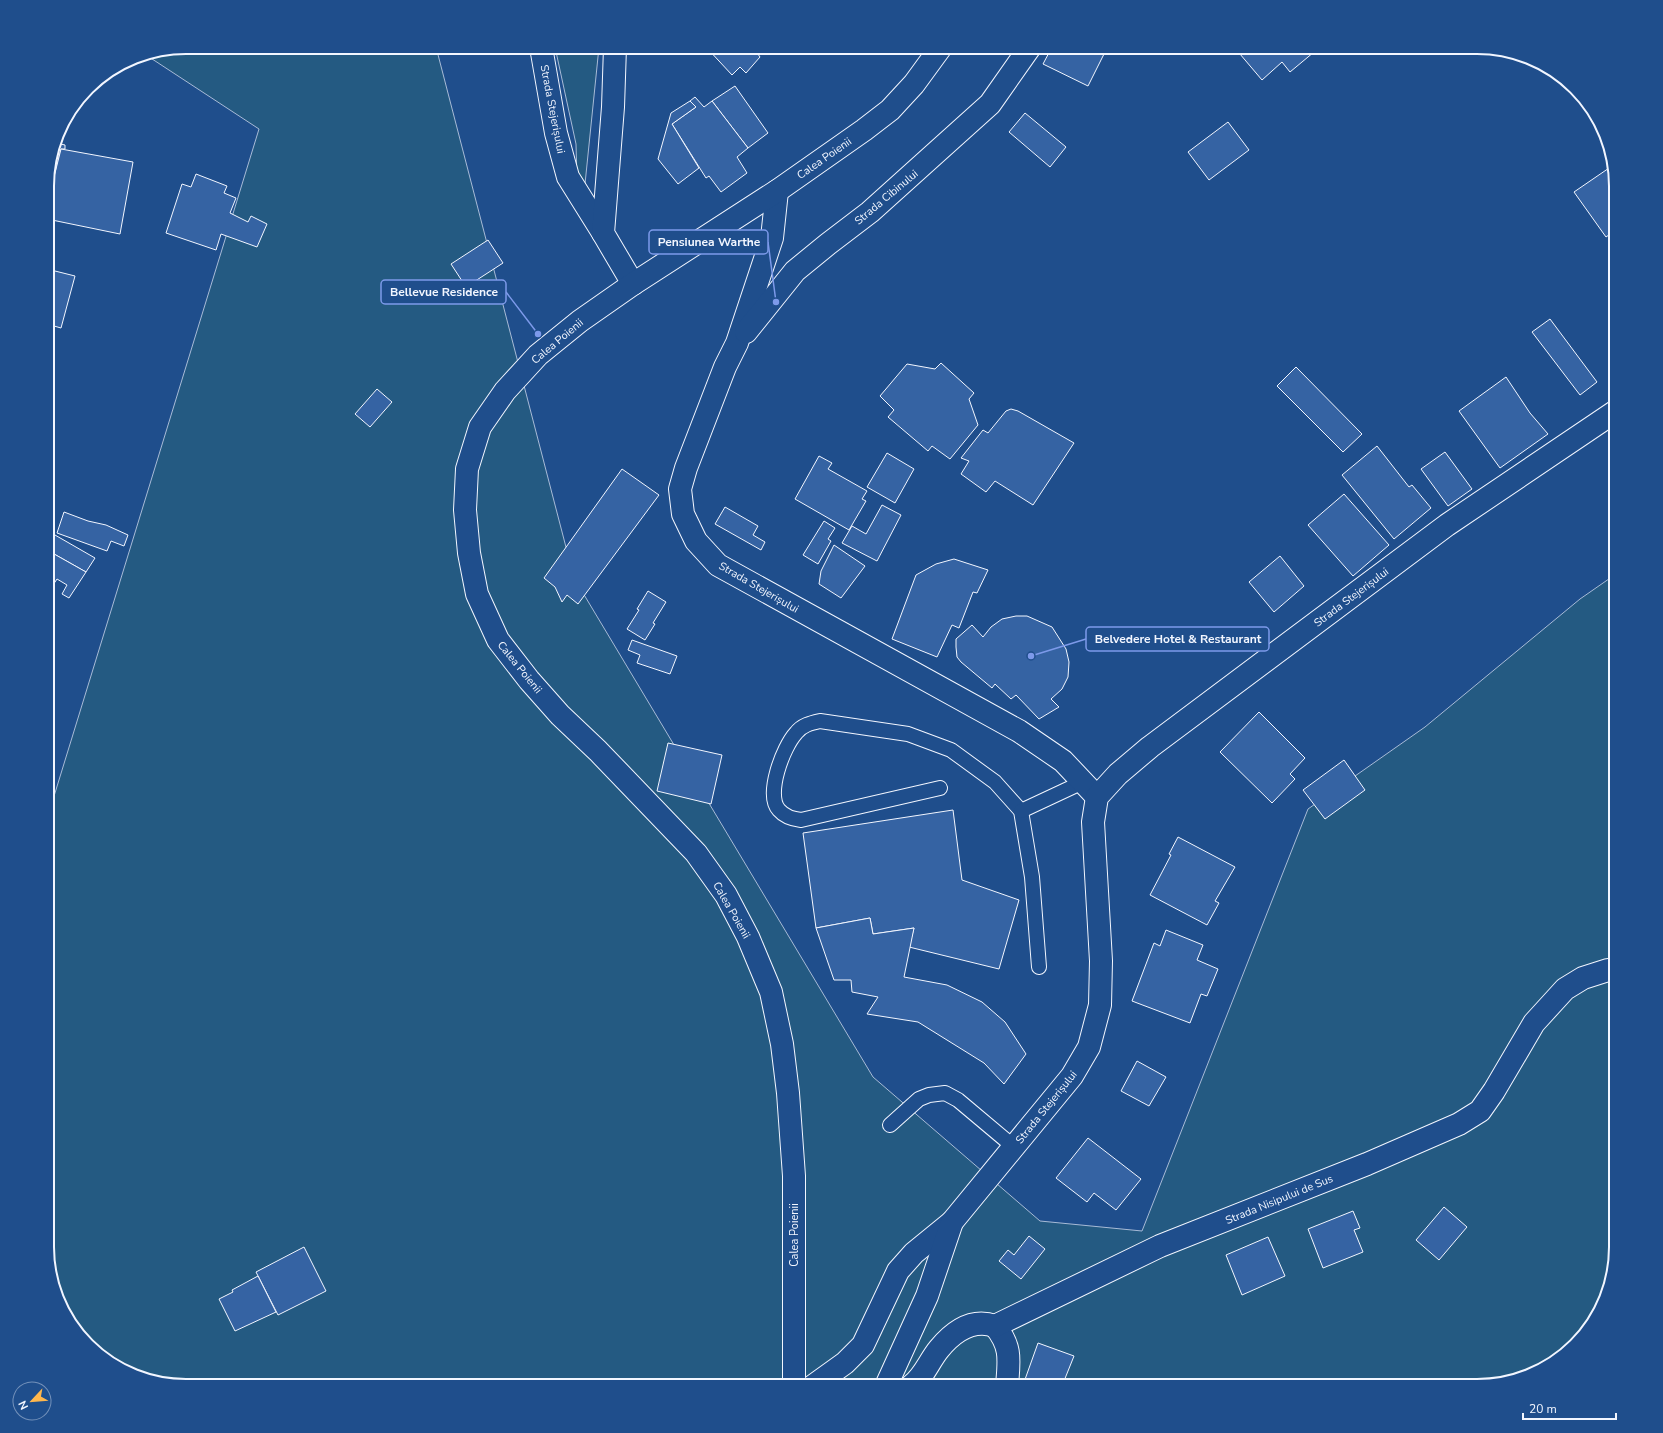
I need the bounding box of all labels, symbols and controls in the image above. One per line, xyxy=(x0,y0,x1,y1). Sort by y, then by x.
street label: Strada Stejerișului xyxy=(537,63,568,155)
street label: Calea Poienii xyxy=(794,134,855,183)
street label: Strada Cibinului xyxy=(851,166,921,228)
callout: Pensiunea Warthe xyxy=(649,230,768,254)
text: Pensiunea Warthe xyxy=(658,234,761,250)
callout: Bellevue Residence xyxy=(381,280,506,304)
text: Bellevue Residence xyxy=(390,284,499,300)
street label: Calea Poienii xyxy=(528,315,586,367)
street label: Strada Stejerișului xyxy=(716,558,802,616)
street label: Strada Stejerișului xyxy=(1311,564,1392,631)
callout: Belvedere Hotel & Restaurant xyxy=(1086,627,1269,651)
text: Belvedere Hotel & Restaurant xyxy=(1095,631,1262,647)
street label: Calea Poienii xyxy=(494,638,545,697)
street label: Calea Poienii xyxy=(709,879,754,941)
street label: Strada Stejerișului xyxy=(1012,1068,1081,1147)
street label: Strada Nisipului de Sus xyxy=(1223,1171,1335,1228)
street label: Calea Poienii xyxy=(787,1203,802,1267)
north arrow xyxy=(12,1381,52,1421)
scale bar xyxy=(1523,1395,1616,1421)
text: N xyxy=(15,1398,32,1412)
text: 20 m xyxy=(1529,1401,1557,1417)

